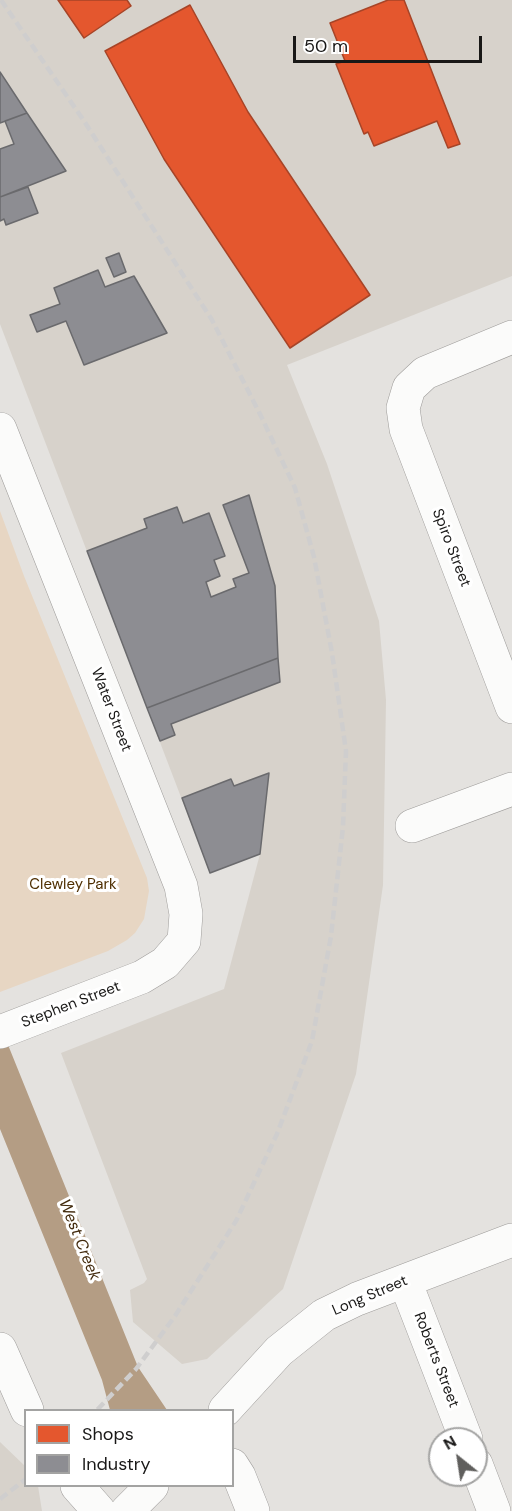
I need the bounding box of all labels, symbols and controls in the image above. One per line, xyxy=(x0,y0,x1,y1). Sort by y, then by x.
scale bar xyxy=(296,24,485,62)
text: 50 m xyxy=(304,34,348,58)
street label: Spiro Street xyxy=(428,506,474,590)
street label: Water Street xyxy=(87,666,135,754)
park label: Clewley Park xyxy=(29,876,117,894)
street label: Stephen Street xyxy=(19,978,123,1032)
water label: West Creek xyxy=(54,1197,104,1283)
street label: Long Street xyxy=(330,1272,410,1320)
street label: Roberts Street xyxy=(410,1310,462,1410)
legend xyxy=(24,1409,234,1487)
text: Shops xyxy=(82,1422,134,1446)
north arrow xyxy=(428,1427,488,1487)
text: N xyxy=(439,1431,460,1455)
text: Industry xyxy=(82,1452,151,1476)

